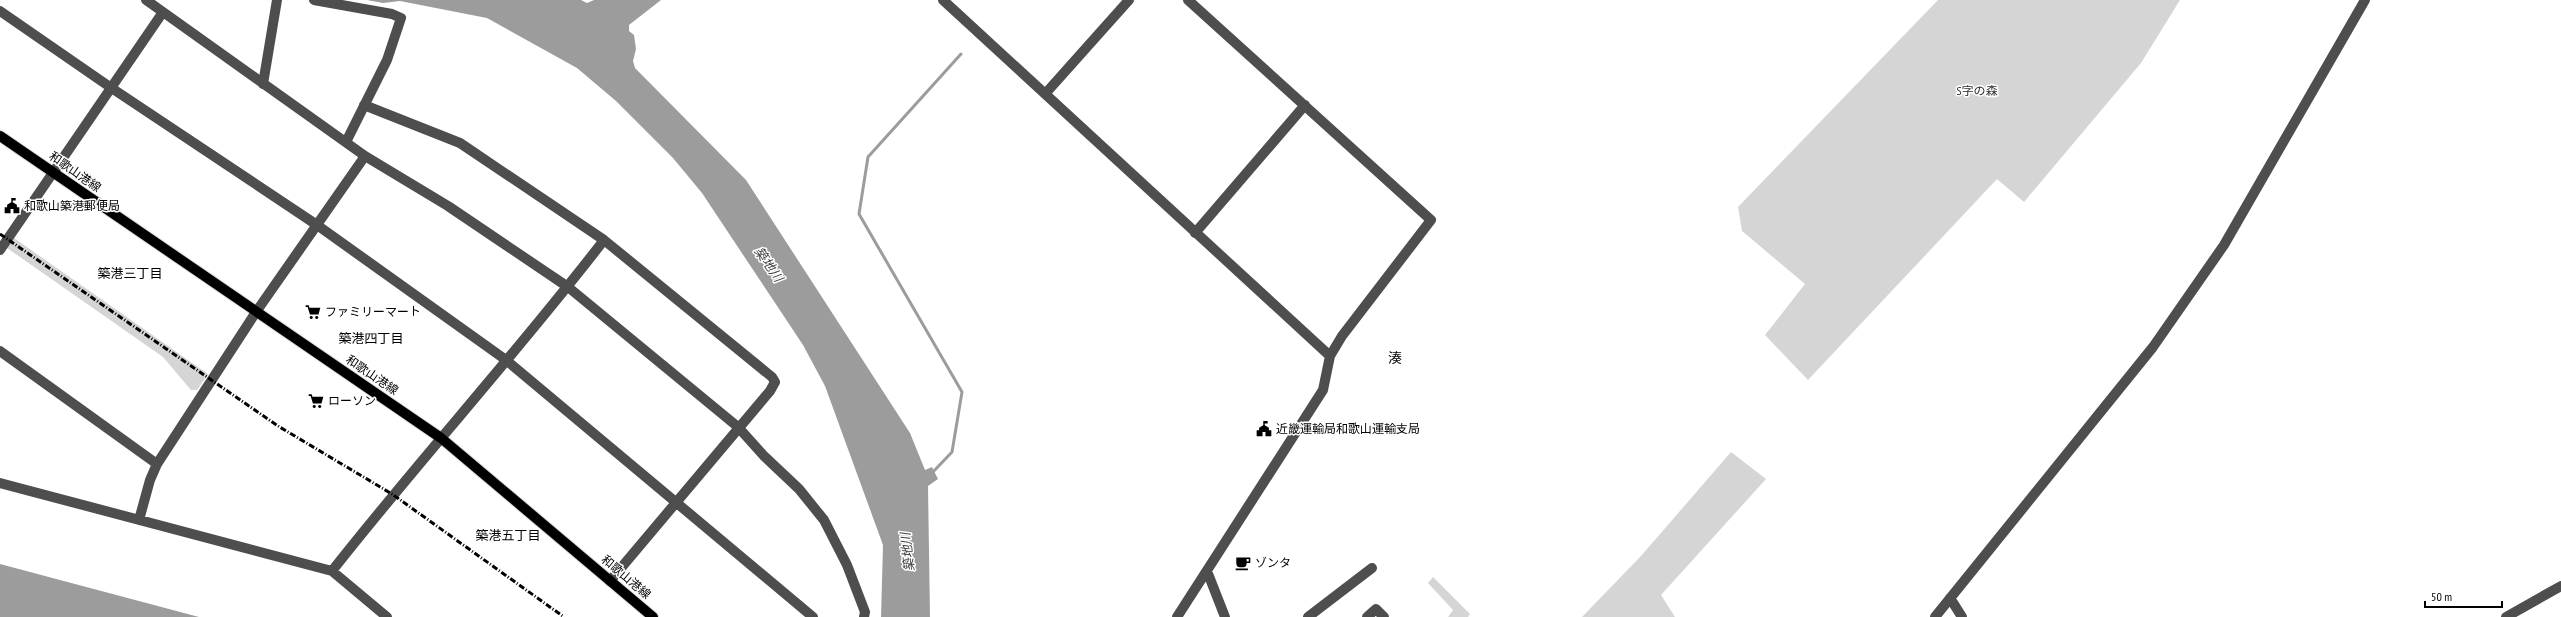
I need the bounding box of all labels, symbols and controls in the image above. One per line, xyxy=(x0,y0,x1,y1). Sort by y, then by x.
park label: S字の森 xyxy=(1956,83,1998,98)
street label: 和歌山港線 xyxy=(46,148,104,195)
public building icon: 和歌山築港郵便局 xyxy=(3,197,21,215)
place label: 和歌山築港郵便局 xyxy=(24,198,120,213)
water label: 築地川 xyxy=(750,243,788,287)
district label: 築港三丁目 xyxy=(97,265,163,282)
supermarket icon: ファミリーマート xyxy=(304,303,322,321)
place label: ファミリーマート xyxy=(325,304,421,319)
district label: 築港四丁目 xyxy=(338,330,404,347)
district label: 湊 xyxy=(1388,349,1402,367)
street label: 和歌山港線 xyxy=(343,352,401,398)
supermarket icon: ローソン xyxy=(307,392,325,410)
place label: ローソン xyxy=(328,393,376,408)
public building icon: 近畿運輸局和歌山運輸支局 xyxy=(1255,420,1273,438)
place label: 近畿運輸局和歌山運輸支局 xyxy=(1276,421,1420,436)
district label: 築港五丁目 xyxy=(475,527,541,544)
water label: 築地川 xyxy=(896,530,918,572)
street label: 和歌山港線 xyxy=(599,552,654,602)
cafe icon: ゾンタ xyxy=(1234,554,1252,572)
place label: ゾンタ xyxy=(1255,555,1291,570)
scale bar xyxy=(2425,583,2502,609)
text: 50 m xyxy=(2431,589,2452,604)

